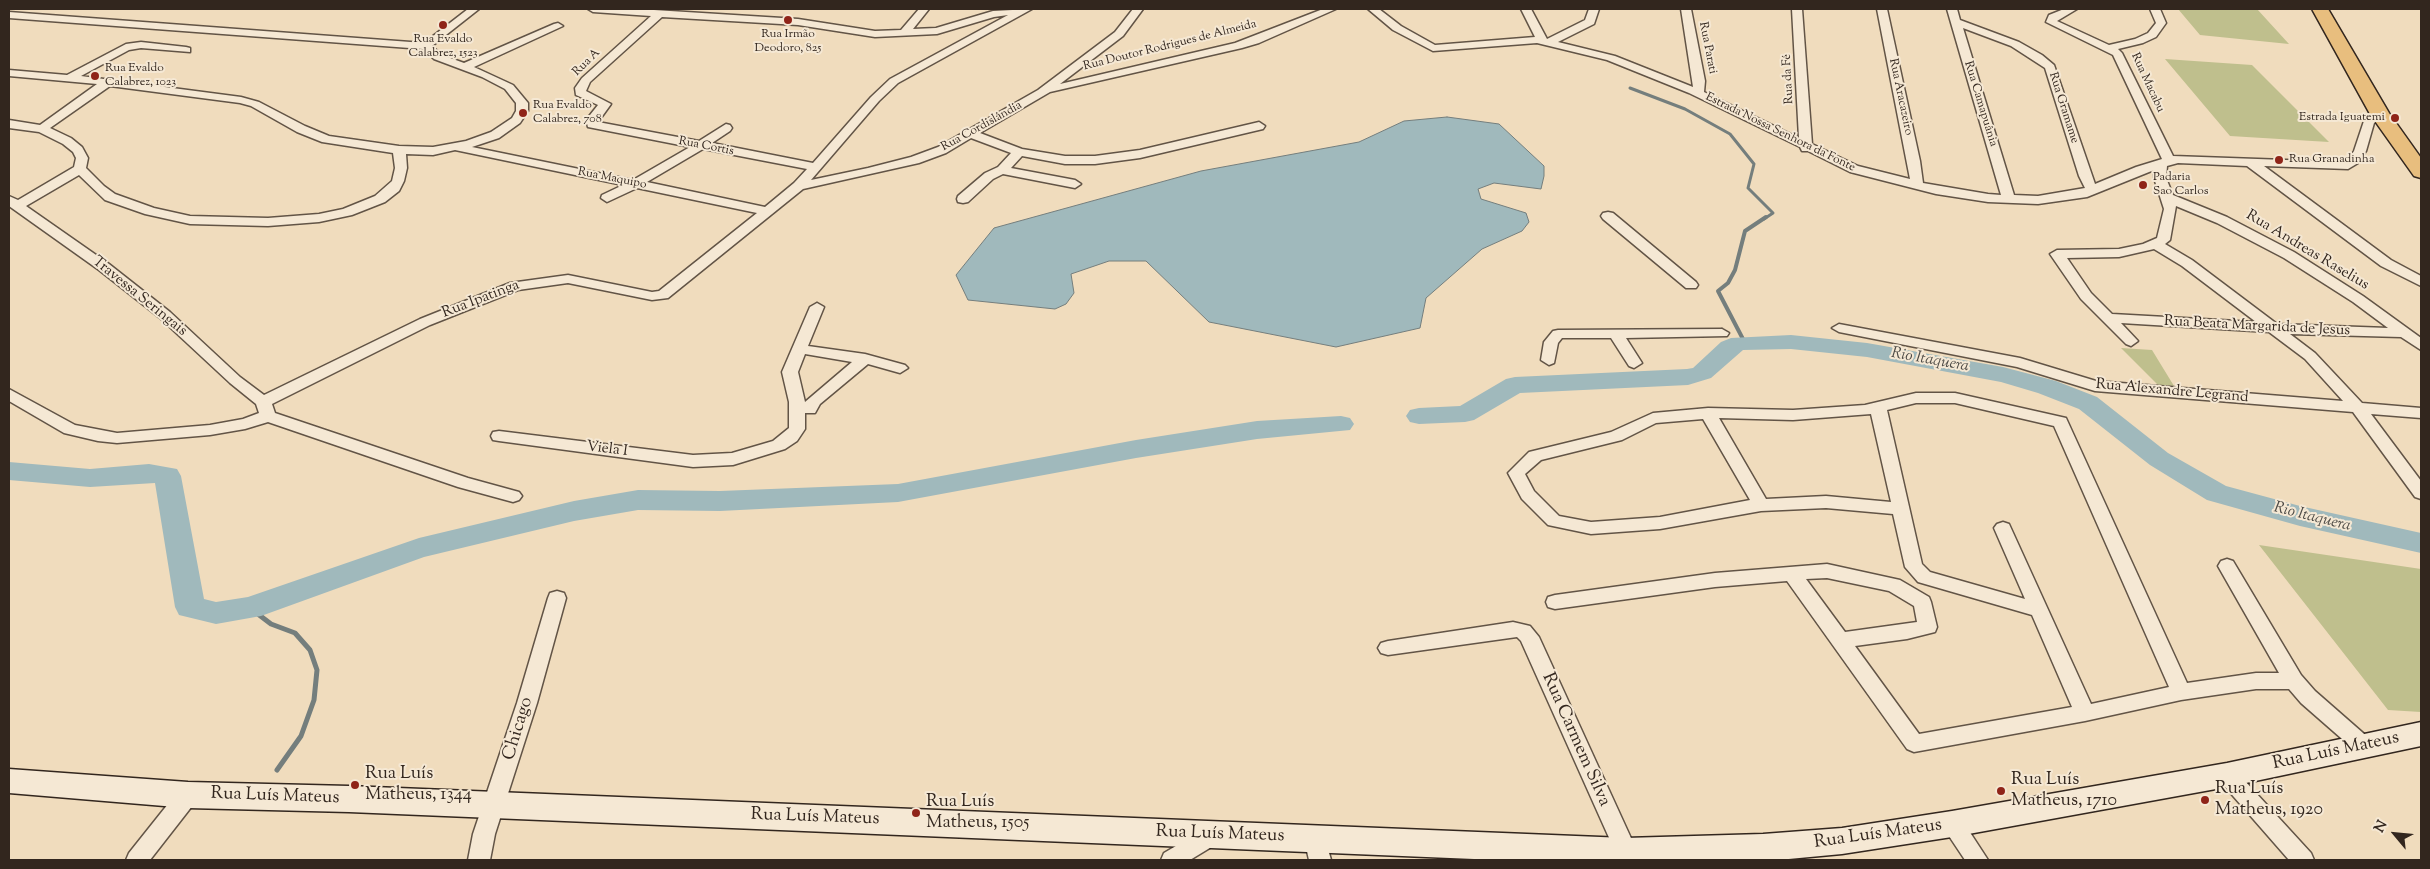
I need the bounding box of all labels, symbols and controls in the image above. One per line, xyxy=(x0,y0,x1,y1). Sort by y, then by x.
marker: Rua Irmão Deodoro, 825 xyxy=(782,14,794,26)
street label: Rua Doutor Rodrigues de Almeida xyxy=(1082,17,1258,75)
marker: Rua Evaldo Calabrez, 1523 xyxy=(437,19,449,31)
street label: Rua Parati xyxy=(1695,21,1719,75)
place label: Rua Irmão Deodoro, 825 xyxy=(755,28,821,56)
place label: Rua Evaldo Calabrez, 1523 xyxy=(408,33,478,61)
street label: Rua A xyxy=(570,46,604,80)
street label: Rua Macabu xyxy=(2127,51,2167,115)
street label: Rua da Fé xyxy=(1780,54,1798,104)
street label: Rua Aracazeiro xyxy=(1885,57,1915,137)
street label: Rua Camapuânia xyxy=(1960,59,2000,149)
place label: Rua Evaldo Calabrez, 1023 xyxy=(105,62,176,90)
marker: Rua Evaldo Calabrez, 1023 xyxy=(89,70,101,82)
street label: Rua Gramame xyxy=(2045,71,2081,145)
street label: Estrada Nossa Senhora da Fonte xyxy=(1703,90,1857,176)
place label: Rua Evaldo Calabrez, 708 xyxy=(533,99,602,127)
street label: Rua Cordislândia xyxy=(939,99,1025,155)
marker: Rua Evaldo Calabrez, 708 xyxy=(517,107,529,119)
place label: Estrada Iguatemi xyxy=(2299,111,2385,125)
marker: Estrada Iguatemi xyxy=(2389,112,2401,124)
street label: Rua Cortis xyxy=(677,135,735,159)
place label: Rua Granadinha xyxy=(2289,153,2374,167)
marker: Rua Granadinha xyxy=(2273,154,2285,166)
street label: Rua Maquipo xyxy=(576,165,648,193)
place label: Padaria Sao Carlos xyxy=(2153,171,2208,199)
marker: Padaria Sao Carlos xyxy=(2137,179,2149,191)
street label: Rua Andreas Raselius xyxy=(2242,207,2372,295)
street label: Travessa Seringais xyxy=(88,253,190,341)
street label: Rua Ipatinga xyxy=(440,277,522,323)
street label: Rua Beata Margarida de Jesus xyxy=(2163,313,2351,341)
water label: Rio Itaquera xyxy=(1890,345,1970,377)
street label: Rua Alexandre Legrand xyxy=(2095,376,2249,408)
street label: Viela I xyxy=(585,439,629,461)
water label: Rio Itaquera xyxy=(2272,499,2352,537)
street label: Rua Carmem Silva xyxy=(1536,670,1614,810)
street label: Chicago xyxy=(499,695,539,763)
street label: Rua Luís Mateus xyxy=(2271,728,2401,776)
place label: Rua Luís Matheus, 1344 xyxy=(365,764,472,806)
place label: Rua Luís Matheus, 1710 xyxy=(2011,770,2117,812)
marker: Rua Luís Matheus, 1344 xyxy=(349,779,361,791)
place label: Rua Luís Matheus, 1920 xyxy=(2215,779,2323,822)
street label: Rua Luís Mateus xyxy=(210,784,340,810)
marker: Rua Luís Matheus, 1710 xyxy=(1995,785,2007,797)
place label: Rua Luís Matheus, 1505 xyxy=(926,792,1029,834)
marker: Rua Luís Matheus, 1920 xyxy=(2199,794,2211,806)
street label: Rua Luís Mateus xyxy=(750,805,880,831)
marker: Rua Luís Matheus, 1505 xyxy=(910,807,922,819)
north arrow xyxy=(2370,809,2420,859)
street label: Rua Luís Mateus xyxy=(1813,815,1943,855)
text: N xyxy=(2370,817,2393,837)
street label: Rua Luís Mateus xyxy=(1155,822,1285,848)

